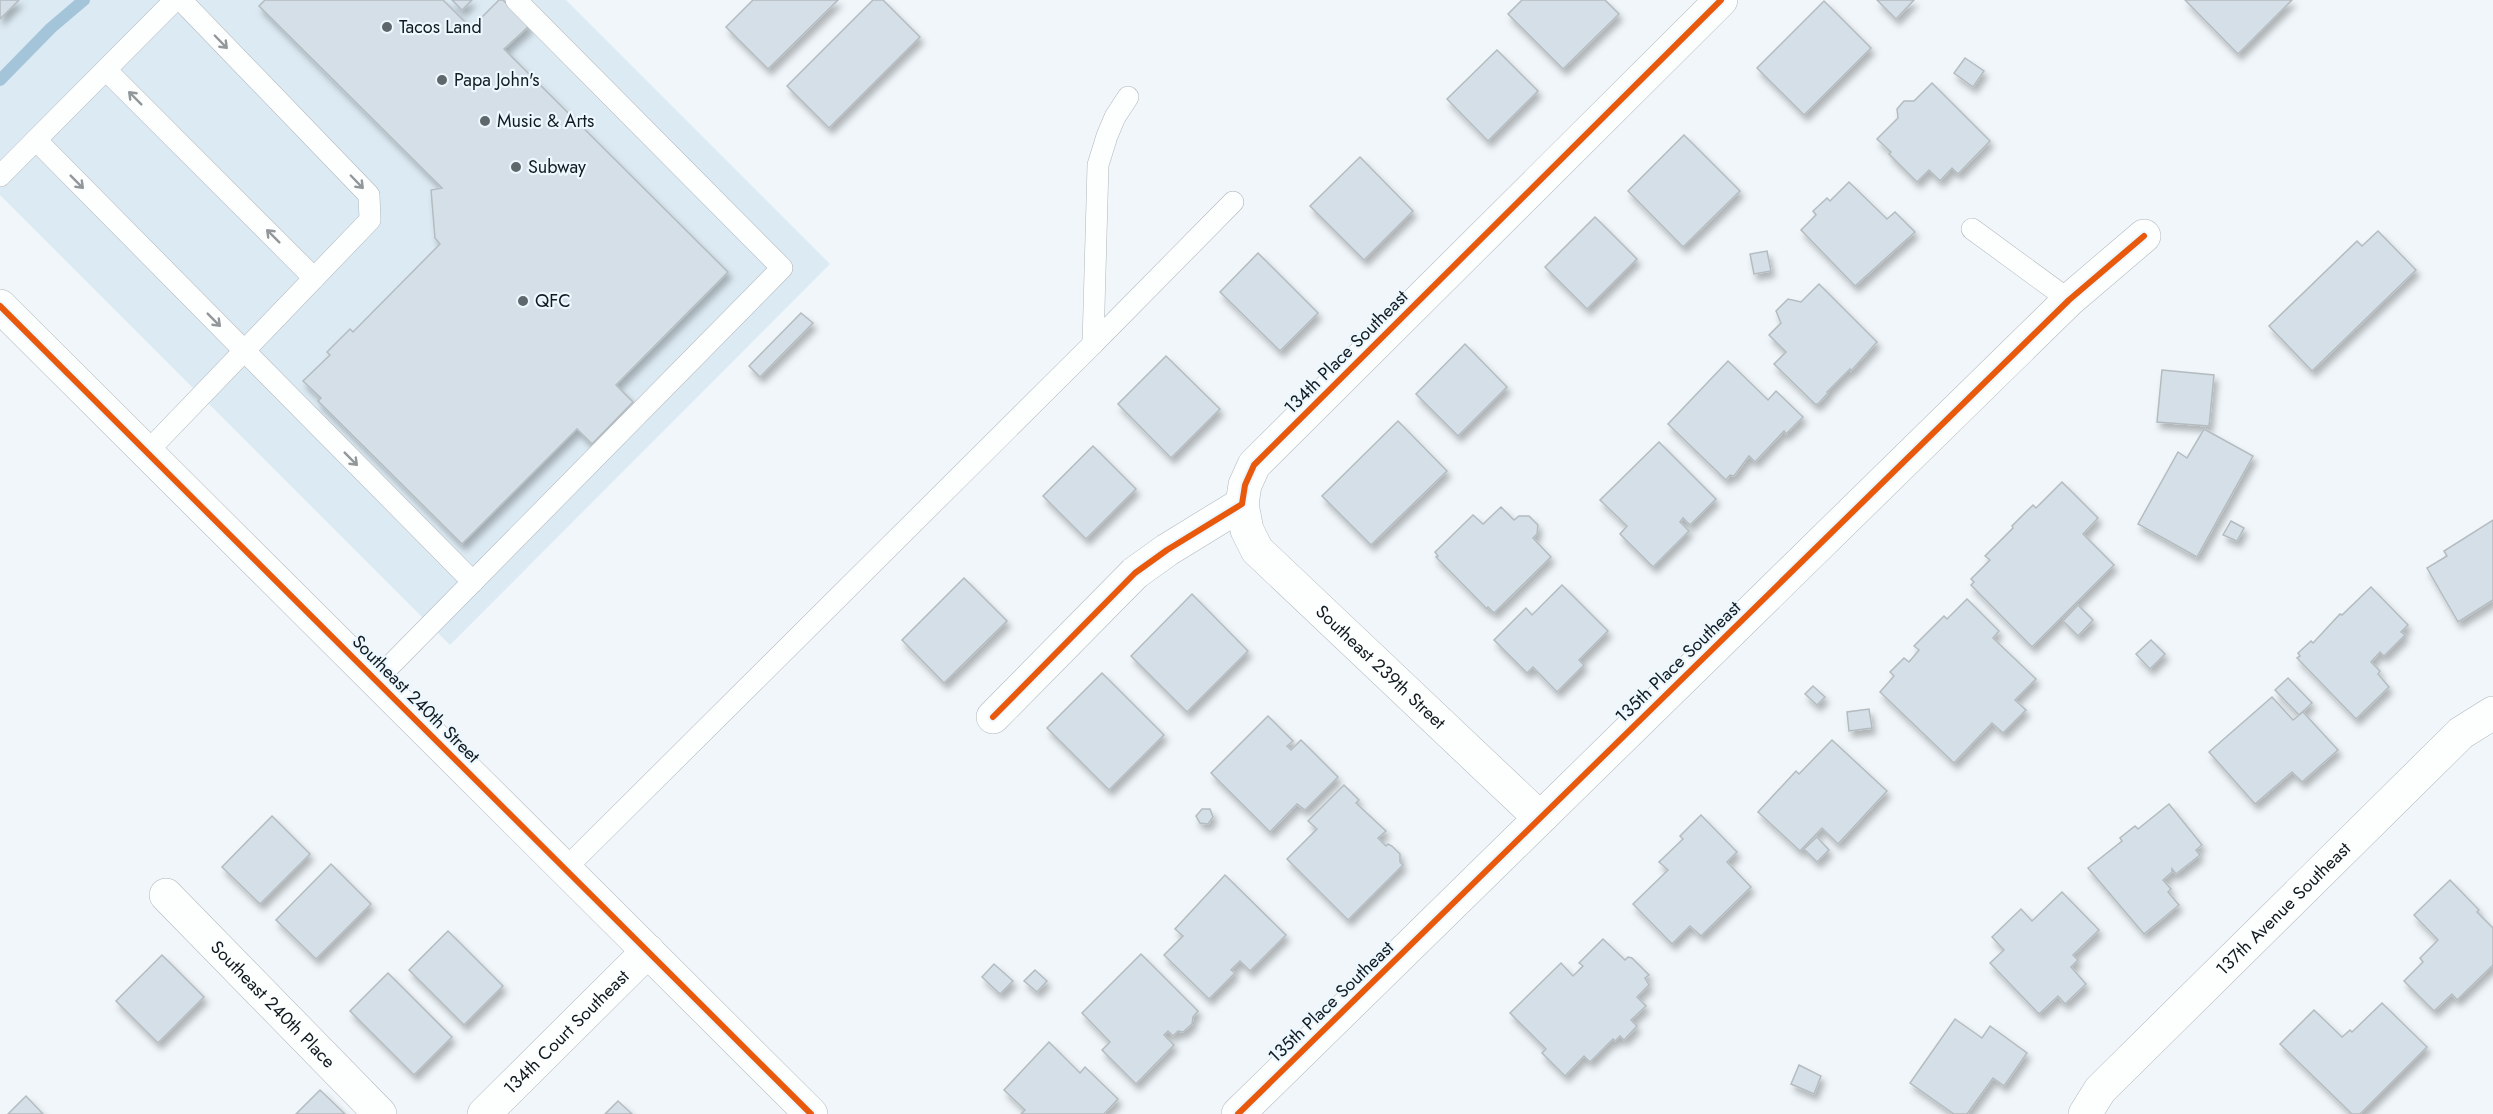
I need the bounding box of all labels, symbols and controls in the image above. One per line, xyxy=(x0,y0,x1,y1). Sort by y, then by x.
place label: Tacos Land xyxy=(399,14,482,40)
marker: Tacos Land xyxy=(380,20,394,34)
one-way arrow xyxy=(214,35,229,50)
place label: Papa John's xyxy=(454,67,539,93)
marker: Papa John's xyxy=(435,73,449,87)
one-way arrow xyxy=(128,91,142,106)
place label: Music & Arts xyxy=(497,108,594,134)
marker: Music & Arts xyxy=(478,114,492,128)
place label: Subway xyxy=(528,154,586,180)
marker: Subway xyxy=(509,160,523,174)
one-way arrow xyxy=(70,174,85,189)
one-way arrow xyxy=(350,175,364,190)
one-way arrow xyxy=(265,229,280,244)
street label: 134th Place Southeast xyxy=(1278,284,1414,420)
place label: QFC xyxy=(535,288,571,314)
marker: QFC xyxy=(516,294,530,308)
one-way arrow xyxy=(207,313,222,328)
one-way arrow xyxy=(344,452,359,467)
street label: 135th Place Southeast xyxy=(1609,595,1747,729)
street label: Southeast 239th Street xyxy=(1310,599,1452,736)
street label: Southeast 240th Street xyxy=(346,629,486,769)
street label: 137th Avenue Southeast xyxy=(2210,836,2357,981)
street label: Southeast 240th Place xyxy=(204,935,341,1074)
street label: 135th Place Southeast xyxy=(1262,935,1400,1069)
street label: 134th Court Southeast xyxy=(498,963,635,1101)

